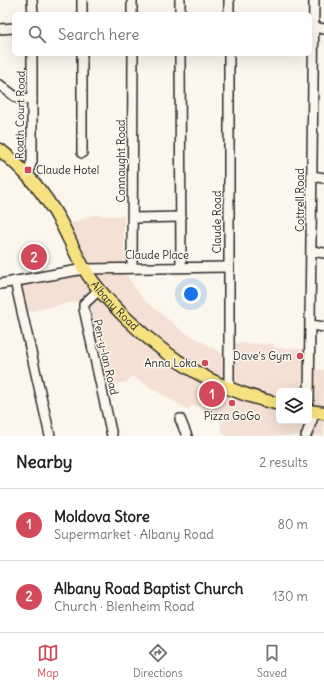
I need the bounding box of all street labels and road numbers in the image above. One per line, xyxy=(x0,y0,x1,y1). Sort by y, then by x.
street label: Roath Court Road xyxy=(12,70,28,159)
street label: Connaught Road xyxy=(114,119,128,203)
street label: Cottrell Road xyxy=(293,167,307,232)
street label: Claude Road xyxy=(210,190,224,254)
street label: Claude Place xyxy=(125,248,189,262)
street label: Albany Road xyxy=(88,278,142,334)
street label: Pen-y-lan Road xyxy=(90,318,122,397)

